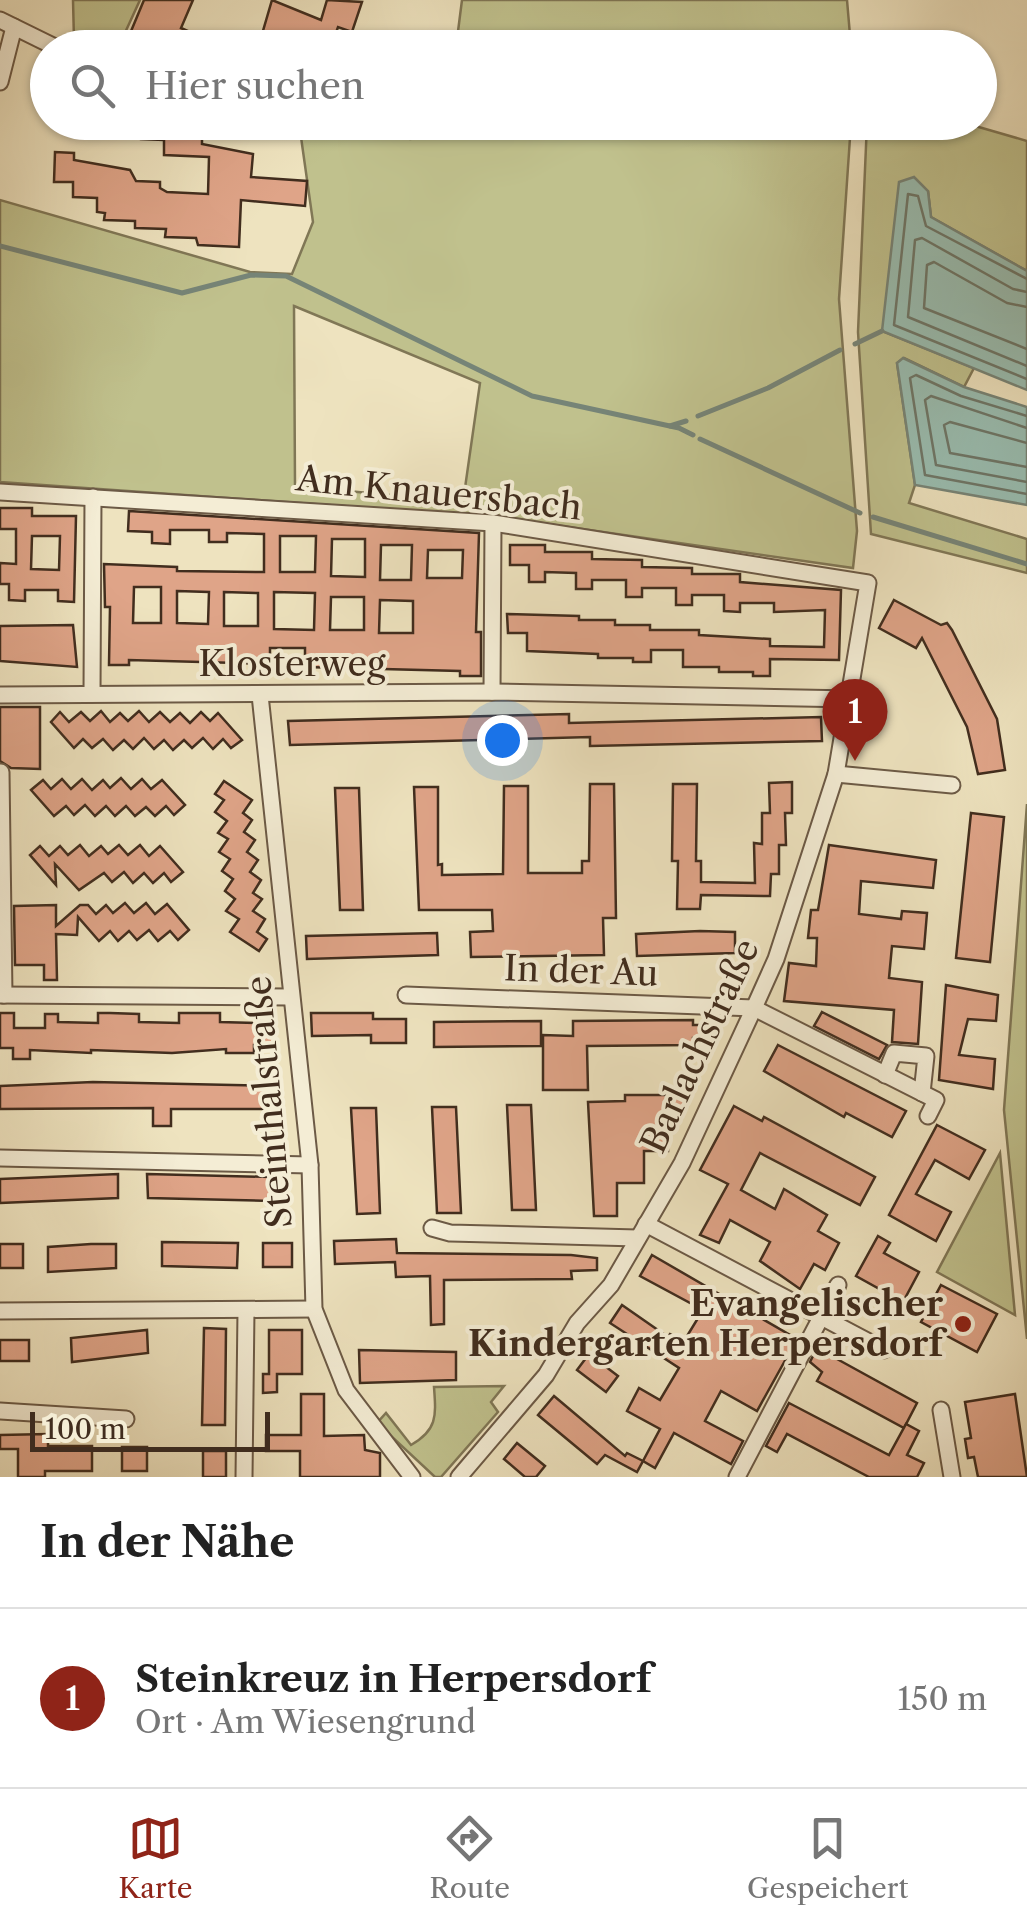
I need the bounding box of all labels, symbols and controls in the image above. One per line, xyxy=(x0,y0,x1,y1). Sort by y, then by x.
search box xyxy=(30,30,997,140)
icon: search xyxy=(65,58,120,113)
text: Hier suchen xyxy=(145,62,365,109)
street label: Am Knauersbach xyxy=(293,456,584,529)
street label: Klosterweg xyxy=(199,642,386,685)
pin: 1 xyxy=(822,678,888,761)
your location xyxy=(477,715,528,766)
street label: Barlachstraße xyxy=(631,932,768,1160)
street label: In der Au xyxy=(503,946,659,995)
street label: Steinthalstraße xyxy=(236,974,301,1230)
place label: Evangelischer Kindergarten Herpersdorf xyxy=(468,1282,948,1365)
marker: Evangelischer Kindergarten Herpersdorf xyxy=(952,1313,974,1335)
scale bar xyxy=(30,1407,270,1452)
text: 100 m xyxy=(45,1412,126,1446)
text: In der Nähe xyxy=(40,1516,294,1568)
text: Steinkreuz in Herpersdorf xyxy=(135,1655,651,1702)
text: 1 xyxy=(65,1679,80,1718)
text: 150 m xyxy=(898,1679,987,1718)
text: Ort · Am Wiesengrund xyxy=(135,1702,476,1741)
tab: Karte xyxy=(119,1811,192,1905)
tab: Route xyxy=(430,1811,510,1905)
tab: Gespeichert xyxy=(747,1811,908,1905)

